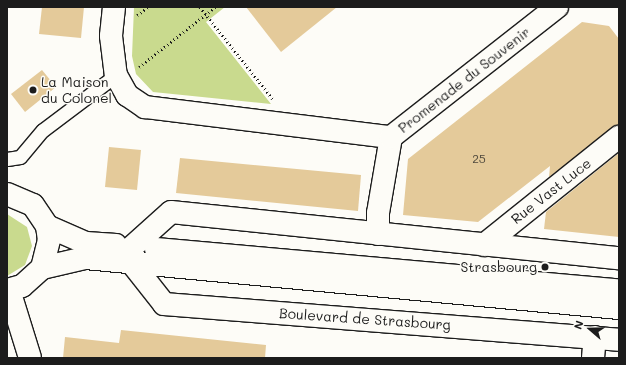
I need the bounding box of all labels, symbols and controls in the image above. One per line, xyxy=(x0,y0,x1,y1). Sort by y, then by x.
street label: Promenade du Souvenir xyxy=(395,23,533,137)
place label: La Maison du Colonel xyxy=(41,74,112,106)
marker: La Maison du Colonel xyxy=(28,85,38,95)
house number: 25 xyxy=(472,152,486,166)
street label: Rue Vast Luce xyxy=(508,155,594,227)
place label: Strasbourg xyxy=(460,259,537,275)
marker: Strasbourg xyxy=(540,262,550,272)
street label: Boulevard de Strasbourg xyxy=(279,305,451,333)
north arrow xyxy=(570,309,610,349)
text: N xyxy=(570,318,587,331)

